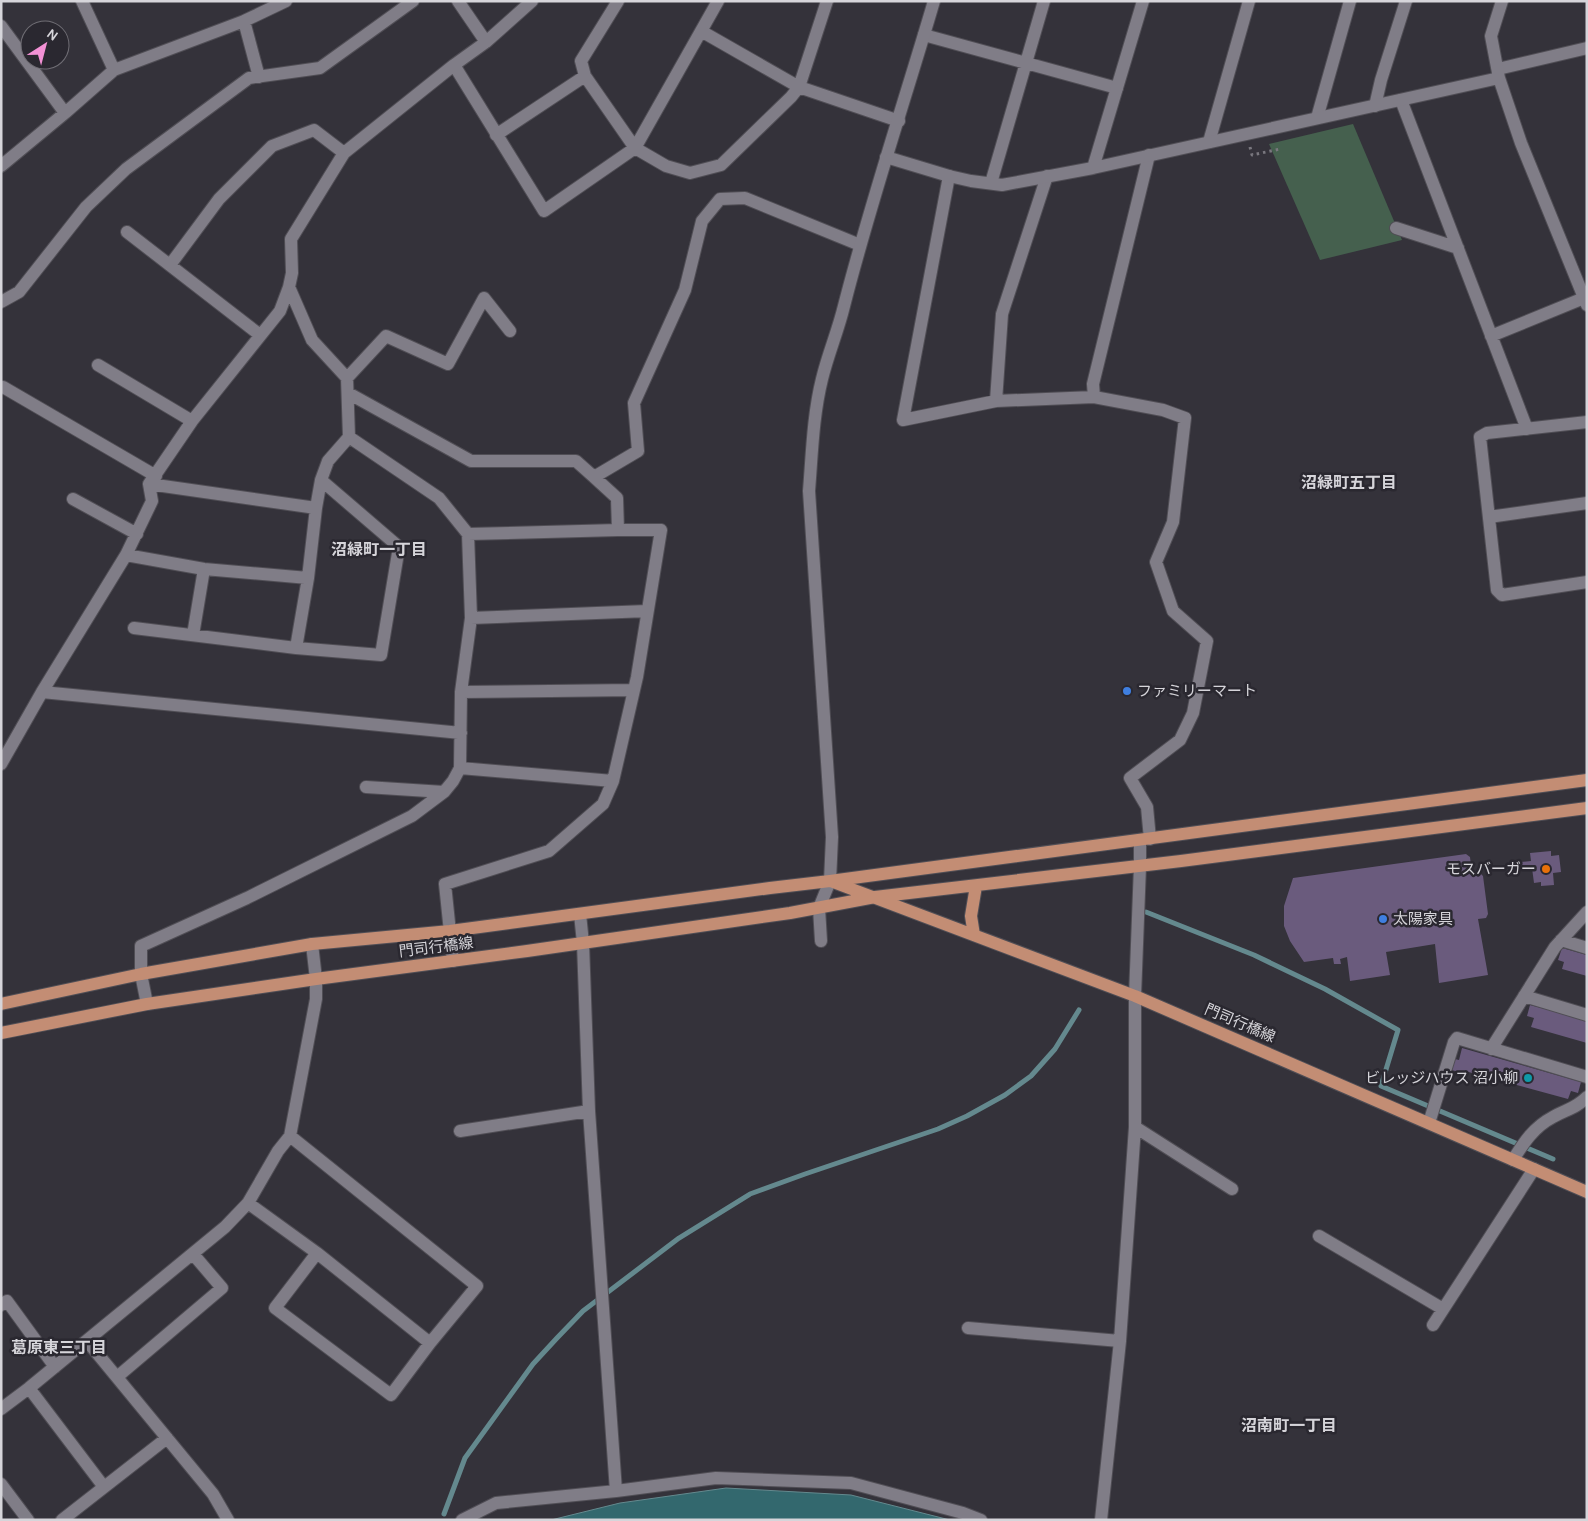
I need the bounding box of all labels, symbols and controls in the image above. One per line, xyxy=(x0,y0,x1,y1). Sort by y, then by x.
north arrow xyxy=(20,20,70,70)
text: N xyxy=(43,25,61,45)
district label: 沼緑町五丁目 xyxy=(1301,473,1397,492)
district label: 沼緑町一丁目 xyxy=(331,540,427,559)
place label: ファミリーマート xyxy=(1137,682,1257,700)
marker: ファミリーマート xyxy=(1121,685,1133,697)
place label: モスバーガー xyxy=(1446,860,1536,878)
marker: モスバーガー xyxy=(1540,863,1552,875)
place label: 太陽家具 xyxy=(1393,910,1453,928)
marker: 太陽家具 xyxy=(1377,913,1389,925)
street label: 門司行橋線 xyxy=(398,933,474,961)
street label: 門司行橋線 xyxy=(1202,1000,1278,1046)
place label: ビレッジハウス 沼小柳 xyxy=(1365,1069,1518,1087)
marker: ビレッジハウス 沼小柳 xyxy=(1522,1072,1534,1084)
district label: 葛原東三丁目 xyxy=(11,1338,107,1357)
district label: 沼南町一丁目 xyxy=(1241,1416,1337,1435)

